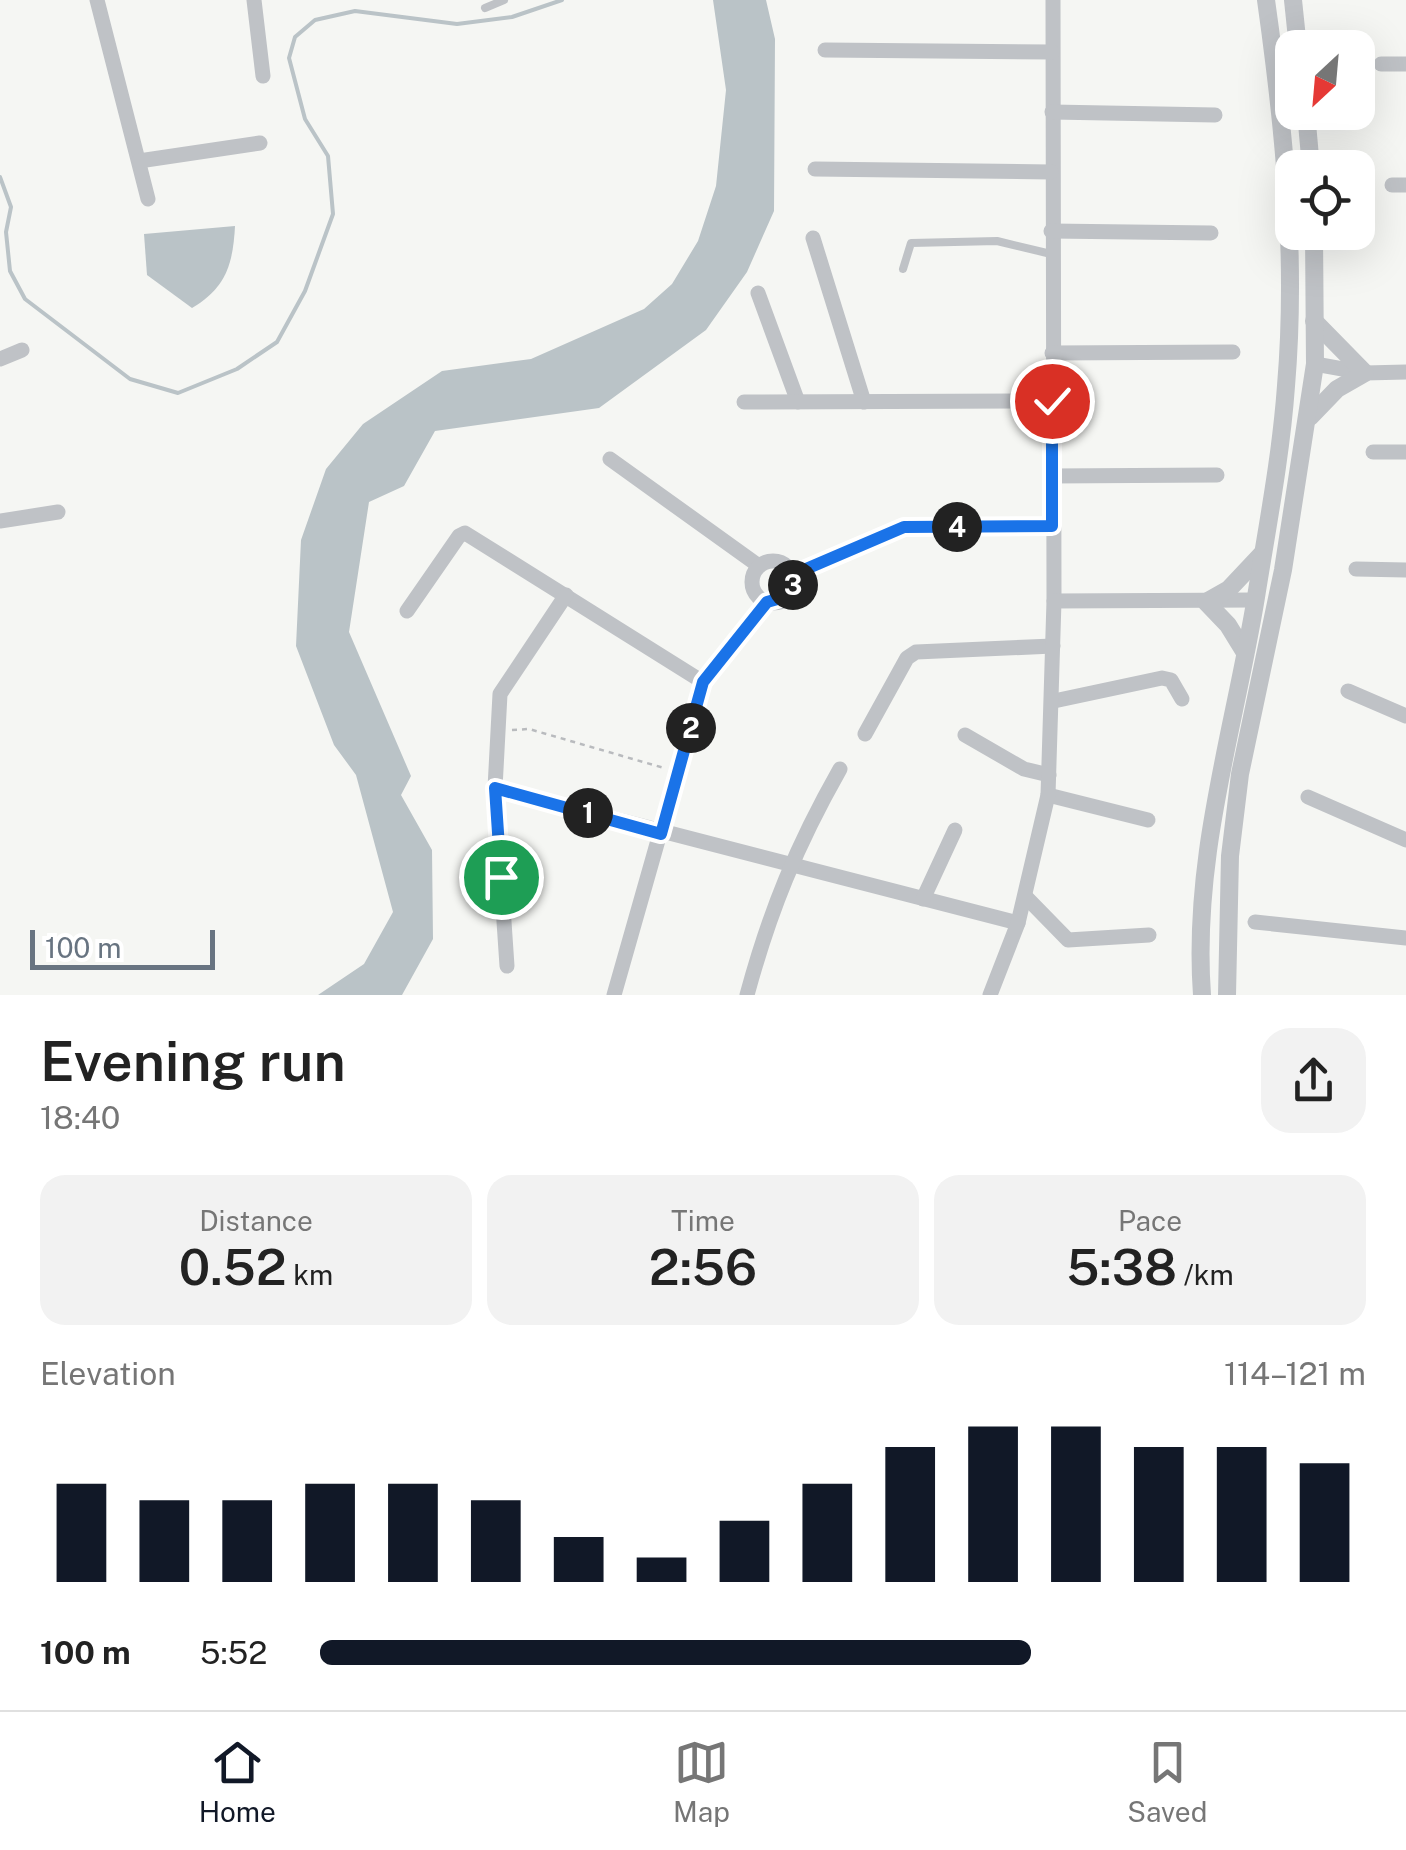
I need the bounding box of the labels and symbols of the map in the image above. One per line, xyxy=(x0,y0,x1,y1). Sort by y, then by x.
north arrow xyxy=(1275,30,1375,130)
pin xyxy=(1010,359,1095,444)
pin: 4 xyxy=(932,502,982,552)
pin: 3 xyxy=(768,560,818,610)
pin: 2 xyxy=(666,703,716,753)
pin: 1 xyxy=(563,788,613,838)
pin xyxy=(459,835,544,920)
scale bar xyxy=(30,925,215,970)

